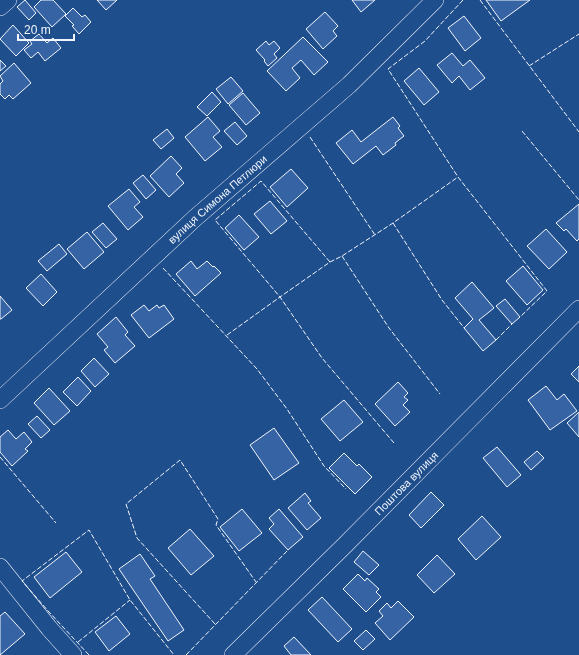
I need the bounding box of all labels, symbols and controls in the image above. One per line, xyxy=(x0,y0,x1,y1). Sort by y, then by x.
scale bar xyxy=(18,16,74,42)
text: 20 m xyxy=(24,23,51,37)
street label: вулиця Симона Петлюри xyxy=(166,153,269,246)
street label: Поштова вулиця xyxy=(372,449,440,517)

